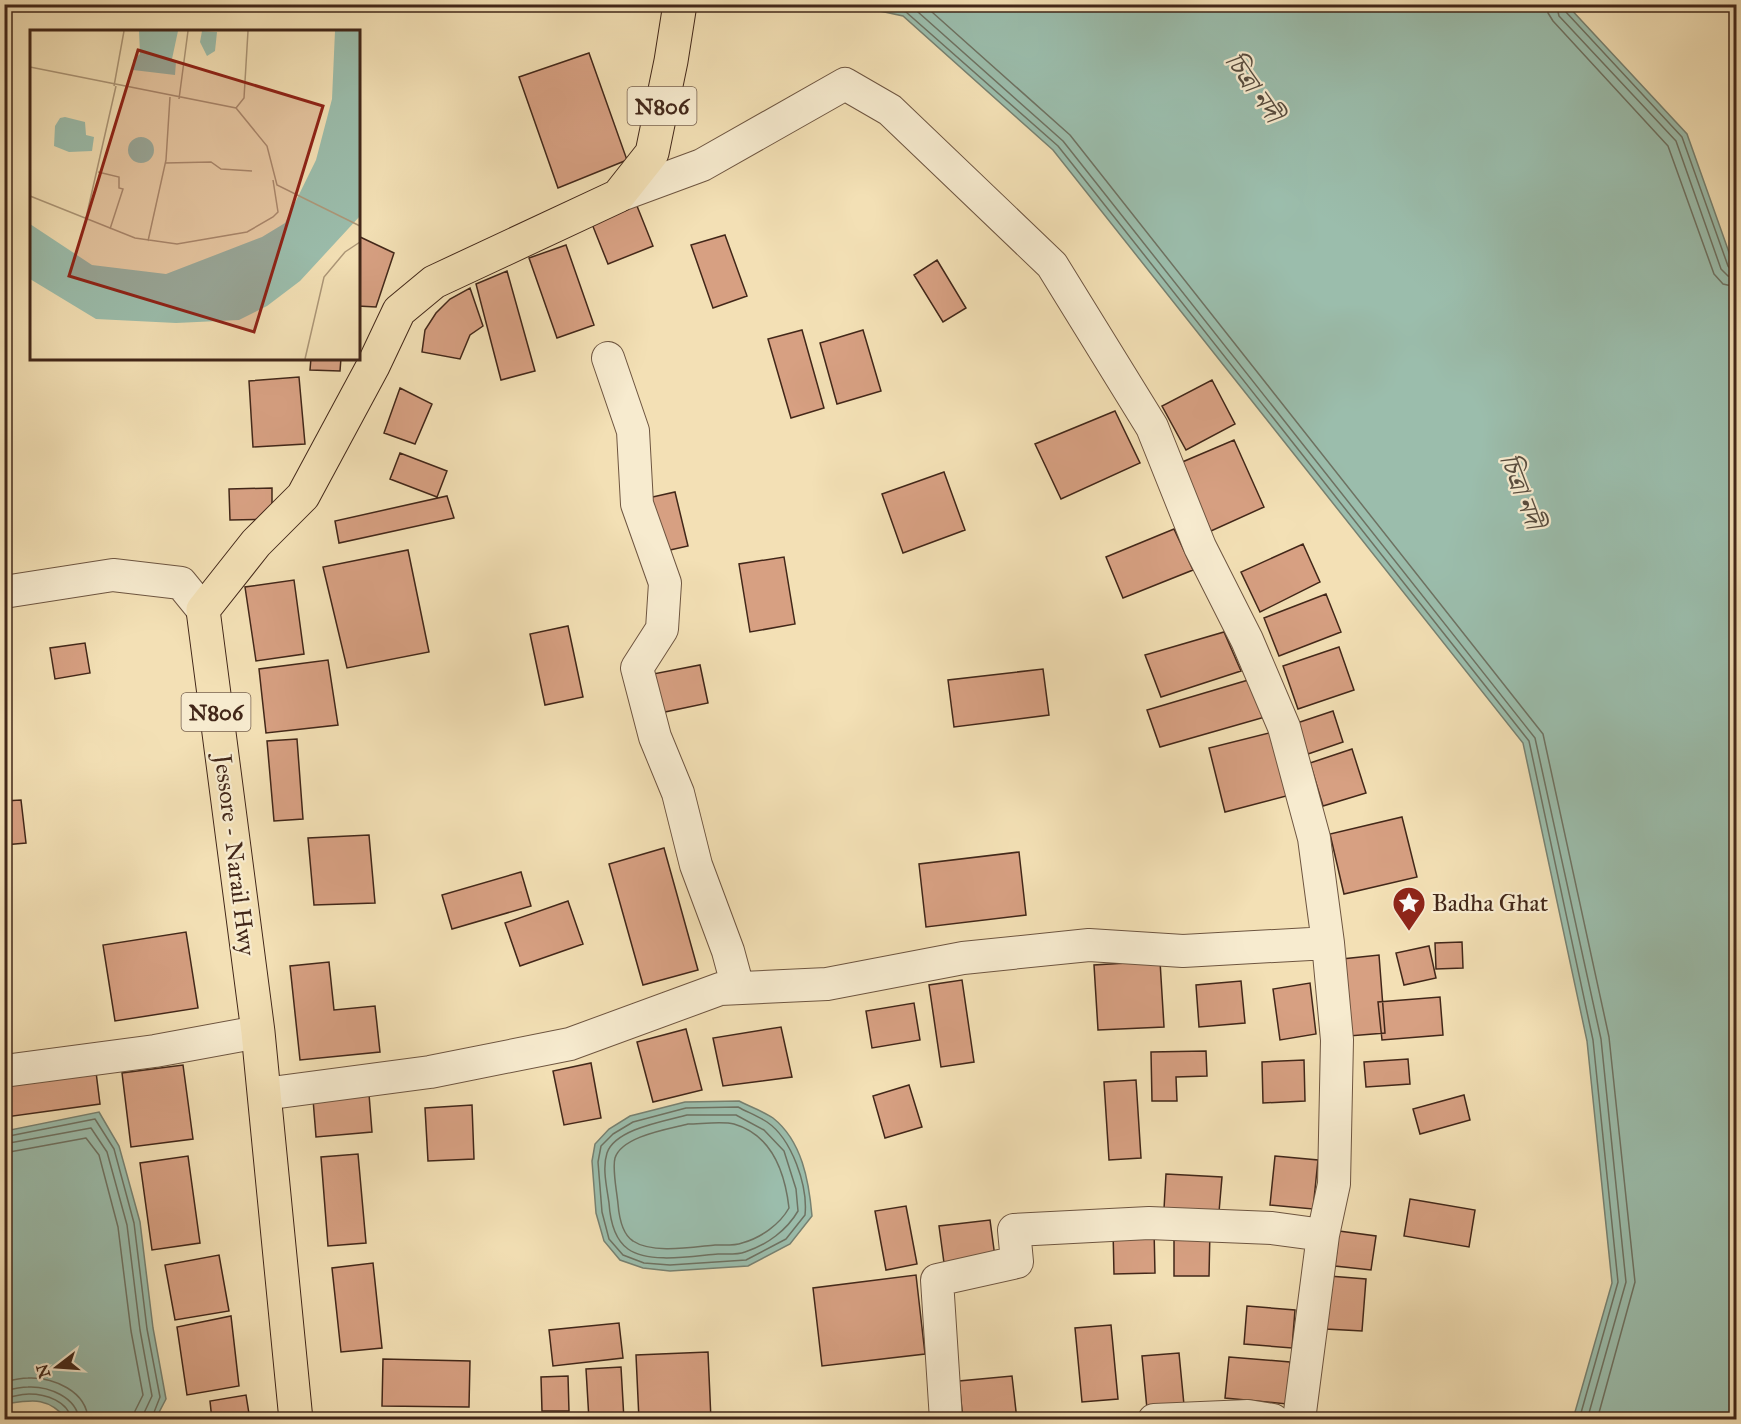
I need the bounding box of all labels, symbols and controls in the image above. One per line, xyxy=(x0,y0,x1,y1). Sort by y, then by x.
inset map xyxy=(30,30,360,360)
water label: চিত্রা নদী xyxy=(1219,46,1291,130)
road number: N806 xyxy=(628,87,696,125)
water label: চিত্রা নদী xyxy=(1493,449,1552,536)
road number: N806 xyxy=(182,693,250,731)
street label: Jessore - Narail Hwy xyxy=(207,750,262,958)
place icon: Badha Ghat xyxy=(1391,885,1427,932)
place label: Badha Ghat xyxy=(1432,888,1549,918)
north arrow xyxy=(27,1337,87,1397)
text: N xyxy=(32,1362,54,1381)

